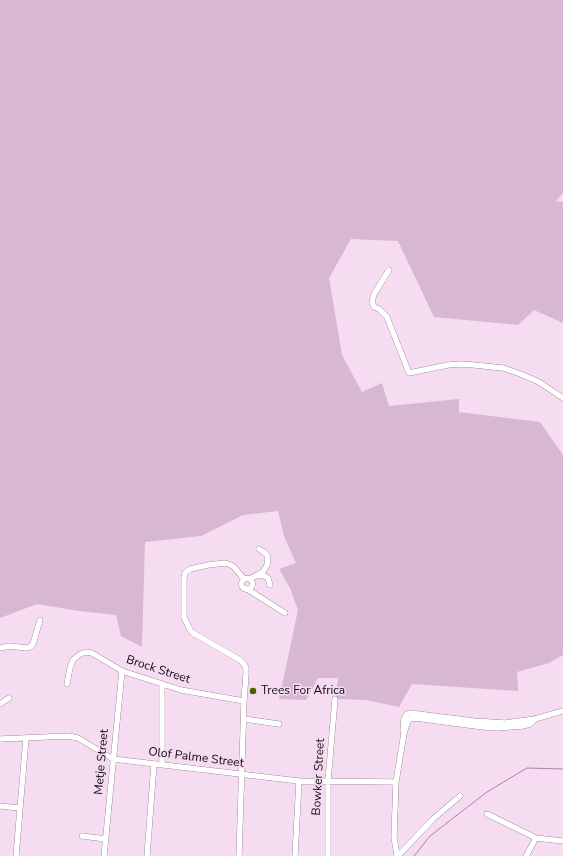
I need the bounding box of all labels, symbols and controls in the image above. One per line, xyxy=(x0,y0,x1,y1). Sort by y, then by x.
street label: Brock Street xyxy=(124,653,192,687)
place label: Trees For Africa xyxy=(261,684,345,698)
marker: Trees For Africa xyxy=(248,686,258,696)
street label: Metje Street xyxy=(92,729,112,795)
street label: Bowker Street xyxy=(310,738,328,816)
street label: Olof Palme Street xyxy=(147,745,245,771)

